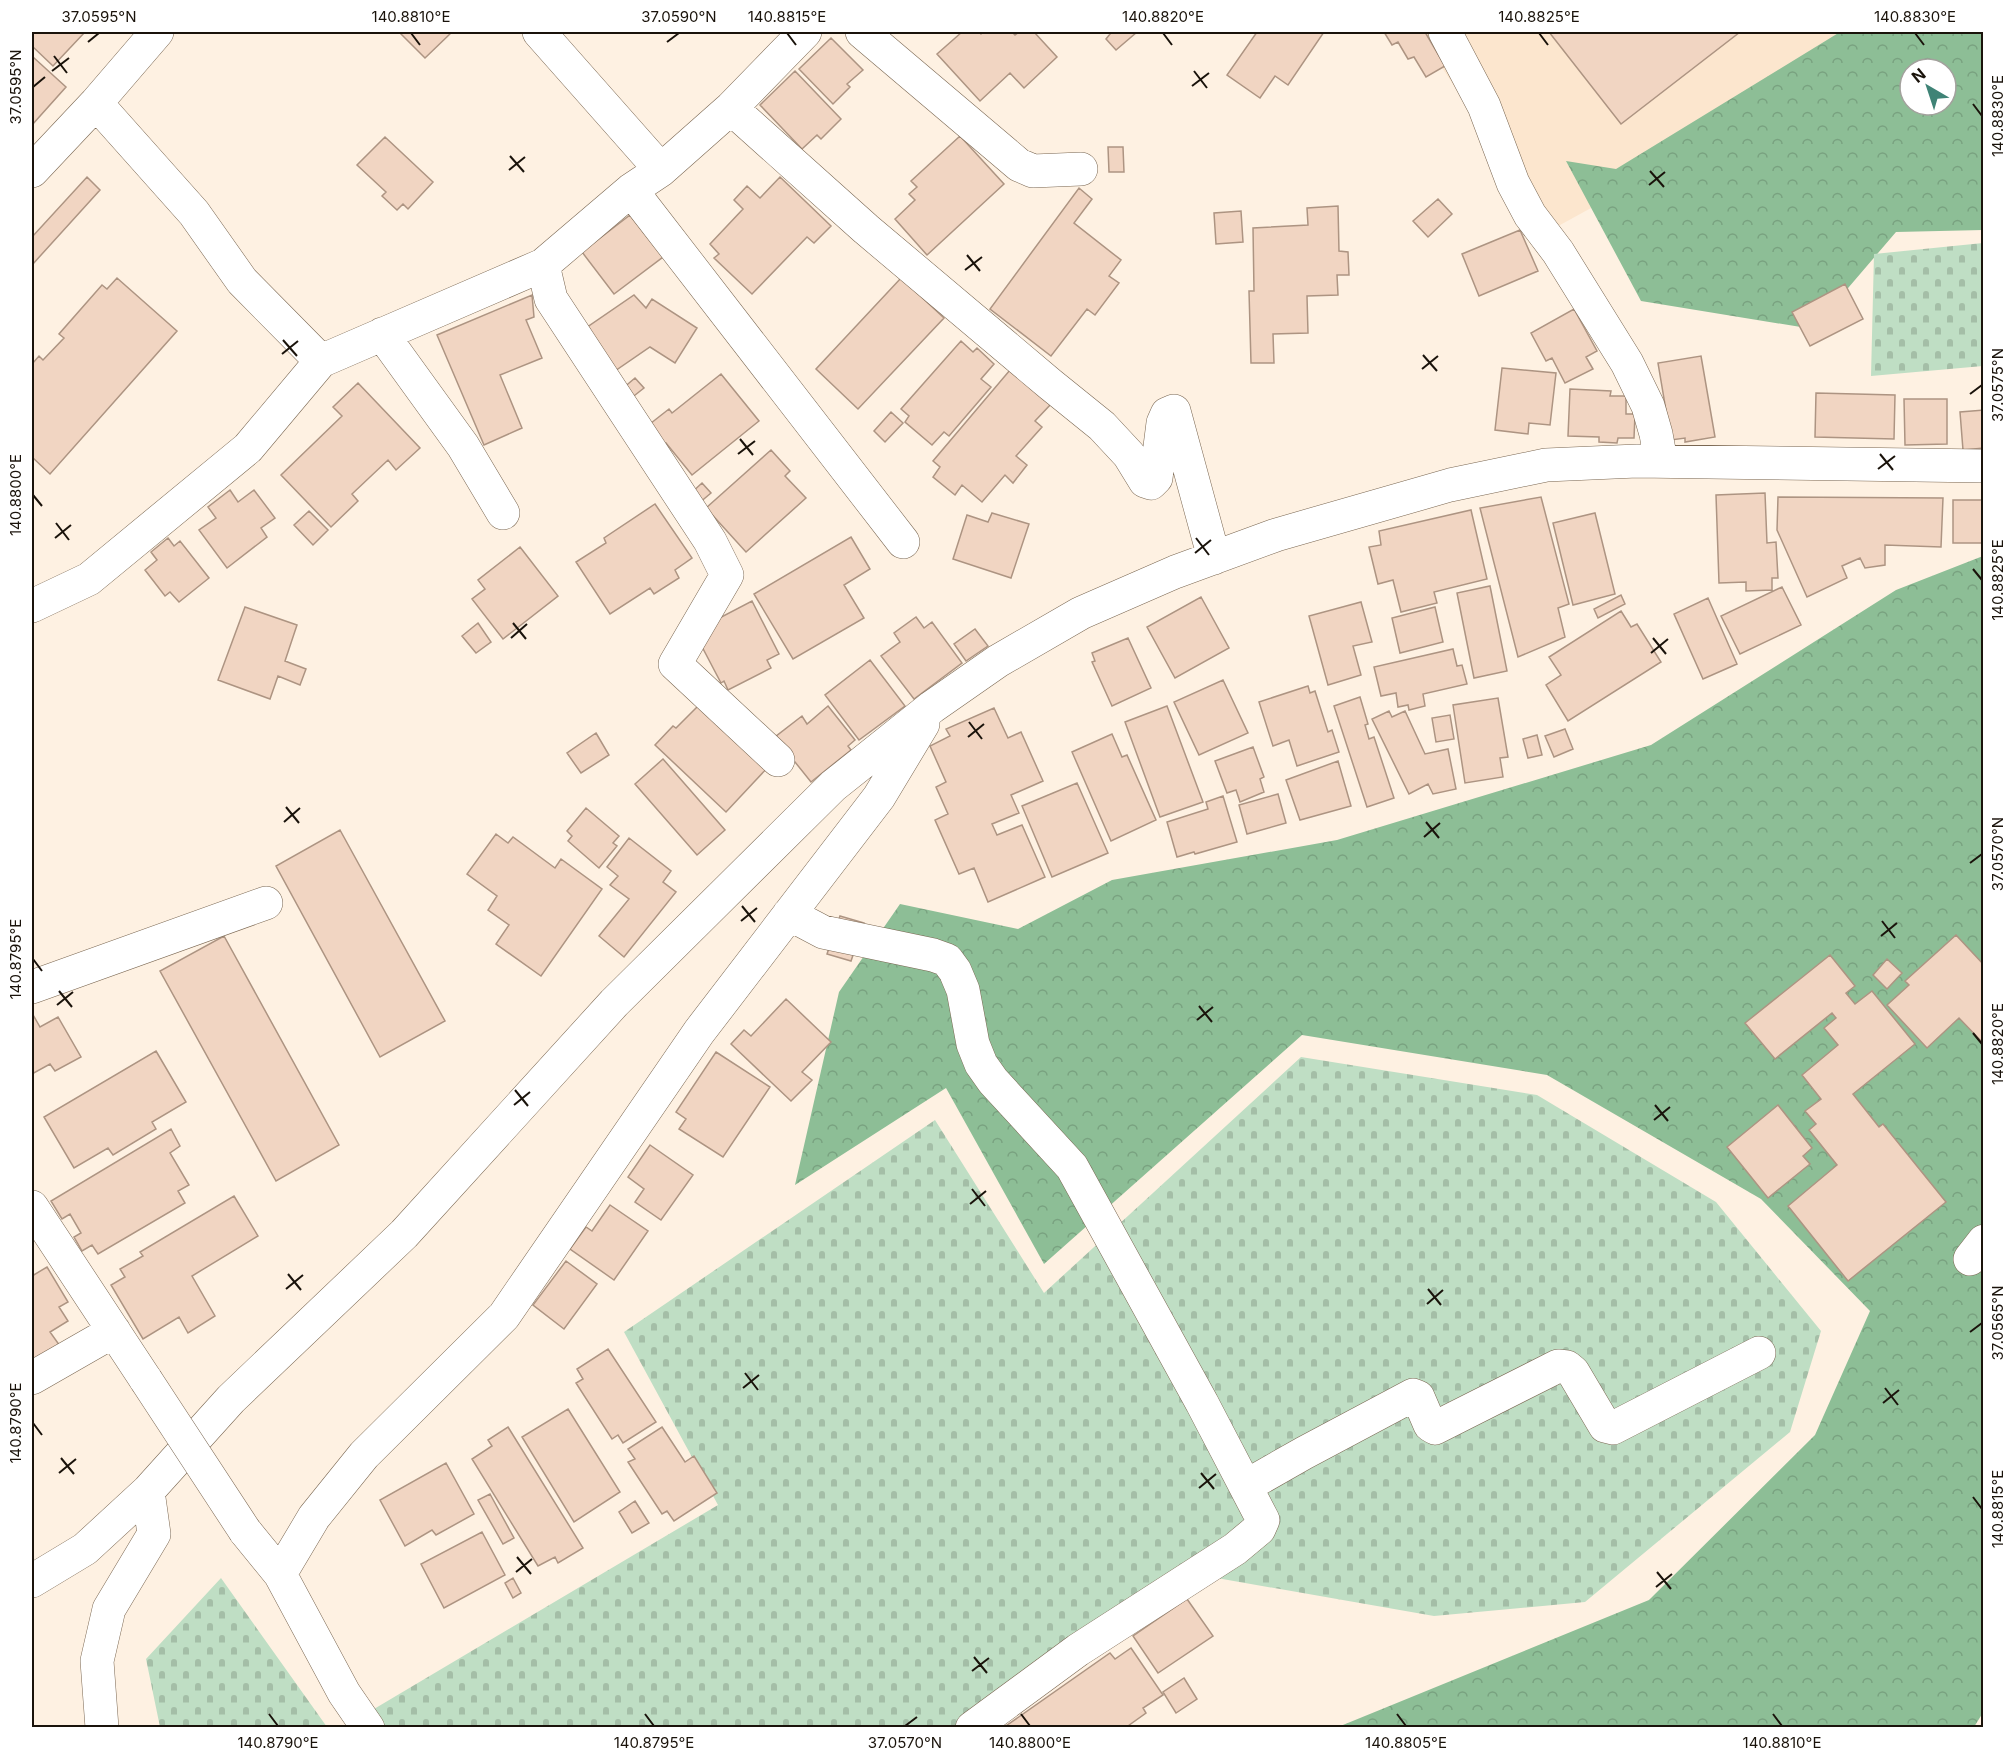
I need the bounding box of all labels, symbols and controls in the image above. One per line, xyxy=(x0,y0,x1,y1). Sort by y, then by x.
text: 37.0595°N xyxy=(62,7,136,26)
text: 140.8810°E xyxy=(372,7,450,26)
text: 37.0590°N xyxy=(641,7,717,26)
text: 140.8815°E xyxy=(748,7,826,26)
text: 140.8820°E xyxy=(1122,7,1204,26)
text: 140.8825°E xyxy=(1498,7,1580,26)
text: 140.8830°E xyxy=(1874,7,1956,26)
text: 37.0595°N xyxy=(6,50,25,124)
north arrow xyxy=(1898,57,1958,117)
text: N xyxy=(1908,64,1930,87)
text: 140.8830°E xyxy=(1988,75,2007,157)
text: 37.0575°N xyxy=(1988,348,2007,422)
text: 140.8800°E xyxy=(6,454,25,536)
text: 140.8825°E xyxy=(1988,539,2007,621)
text: 37.0570°N xyxy=(1988,817,2007,891)
text: 140.8795°E xyxy=(6,919,25,999)
text: 140.8820°E xyxy=(1988,1003,2007,1085)
text: 37.0565°N xyxy=(1988,1286,2007,1360)
text: 140.8790°E xyxy=(6,1382,25,1464)
text: 140.8815°E xyxy=(1988,1470,2007,1548)
text: 140.8790°E xyxy=(237,1733,319,1752)
text: 140.8795°E xyxy=(614,1733,694,1752)
text: 37.0570°N xyxy=(868,1733,942,1752)
text: 140.8800°E xyxy=(989,1733,1071,1752)
text: 140.8805°E xyxy=(1365,1733,1447,1752)
text: 140.8810°E xyxy=(1743,1733,1821,1752)

